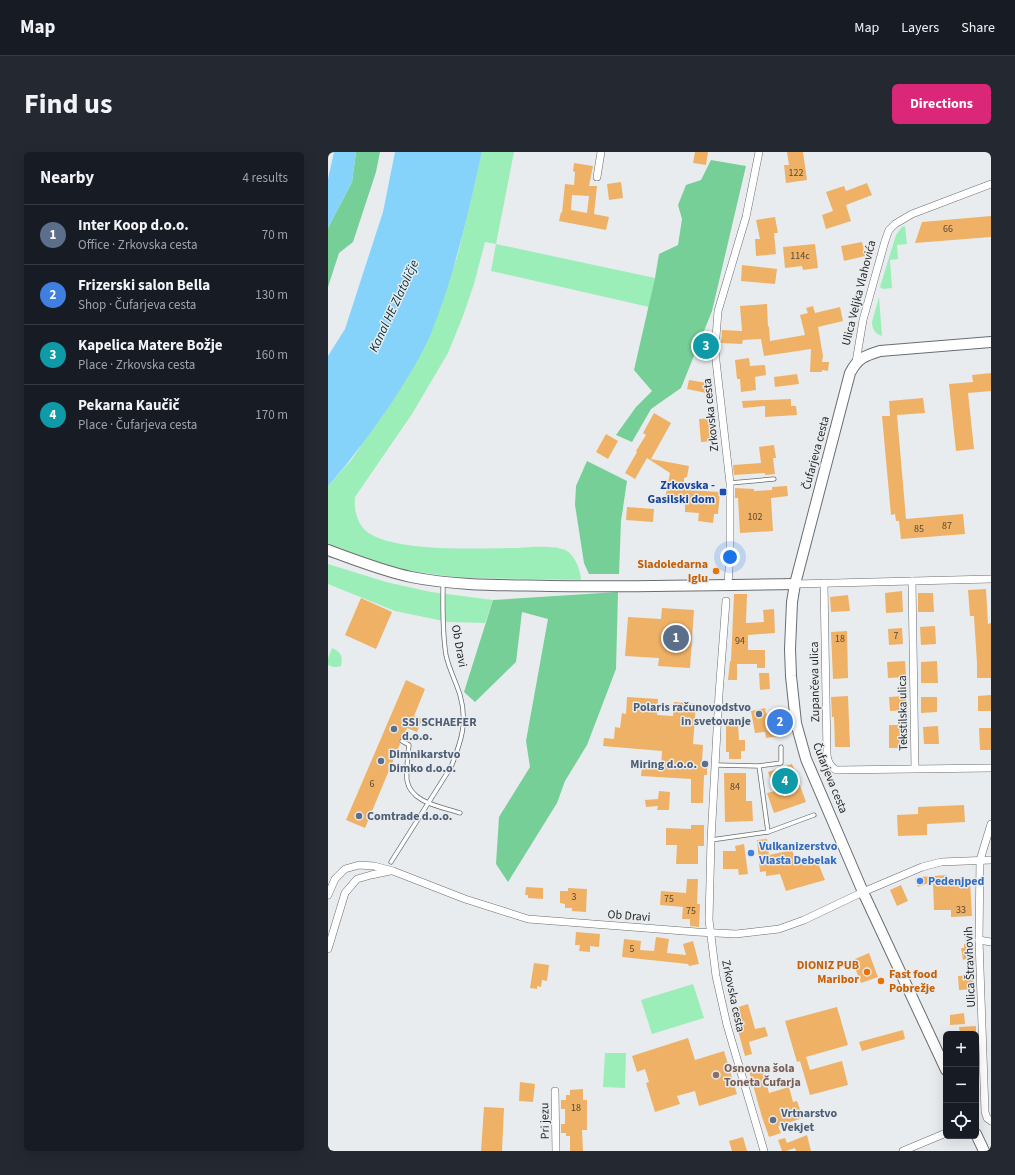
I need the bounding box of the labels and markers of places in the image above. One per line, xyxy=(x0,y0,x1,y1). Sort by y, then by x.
pin: 3 xyxy=(693,331,719,361)
place label: Zrkovska - Gasilski dom xyxy=(648,477,715,508)
marker: Zrkovska - Gasilski dom xyxy=(718,487,728,497)
place label: Sladoledarna Iglu xyxy=(637,556,708,587)
marker: Sladoledarna Iglu xyxy=(711,566,721,576)
pin: 1 xyxy=(663,623,689,653)
place label: Polaris računovodstvo in svetovanje xyxy=(633,699,751,730)
pin: 2 xyxy=(767,707,793,737)
marker: Polaris računovodstvo in svetovanje xyxy=(754,709,764,719)
place label: SSI SCHAEFER d.o.o. xyxy=(402,714,477,745)
marker: SSI SCHAEFER d.o.o. xyxy=(389,724,399,734)
place label: Dimnikarstvo Dimko d.o.o. xyxy=(389,746,461,777)
marker: Dimnikarstvo Dimko d.o.o. xyxy=(376,756,386,766)
place label: Miring d.o.o. xyxy=(630,756,697,773)
marker: Miring d.o.o. xyxy=(700,759,710,769)
pin: 4 xyxy=(772,766,798,796)
place label: Comtrade d.o.o. xyxy=(367,808,452,825)
marker: Comtrade d.o.o. xyxy=(354,811,364,821)
place label: Vulkanizerstvo Vlasta Debelak xyxy=(758,838,838,869)
marker: Vulkanizerstvo Vlasta Debelak xyxy=(746,848,756,858)
place label: Pedenjped xyxy=(928,873,984,890)
marker: Pedenjped xyxy=(915,876,925,886)
place label: DIONIZ PUB Maribor xyxy=(797,957,859,988)
place label: Fast food Pobrežje xyxy=(889,966,938,997)
marker: DIONIZ PUB Maribor xyxy=(862,967,872,977)
marker: Fast food Pobrežje xyxy=(876,976,886,986)
place label: Osnovna šola Toneta Čufarja xyxy=(724,1060,801,1091)
marker: Osnovna šola Toneta Čufarja xyxy=(711,1070,721,1080)
place label: Vrtnarstvo Vekjet xyxy=(780,1105,838,1136)
marker: Vrtnarstvo Vekjet xyxy=(768,1115,778,1125)

